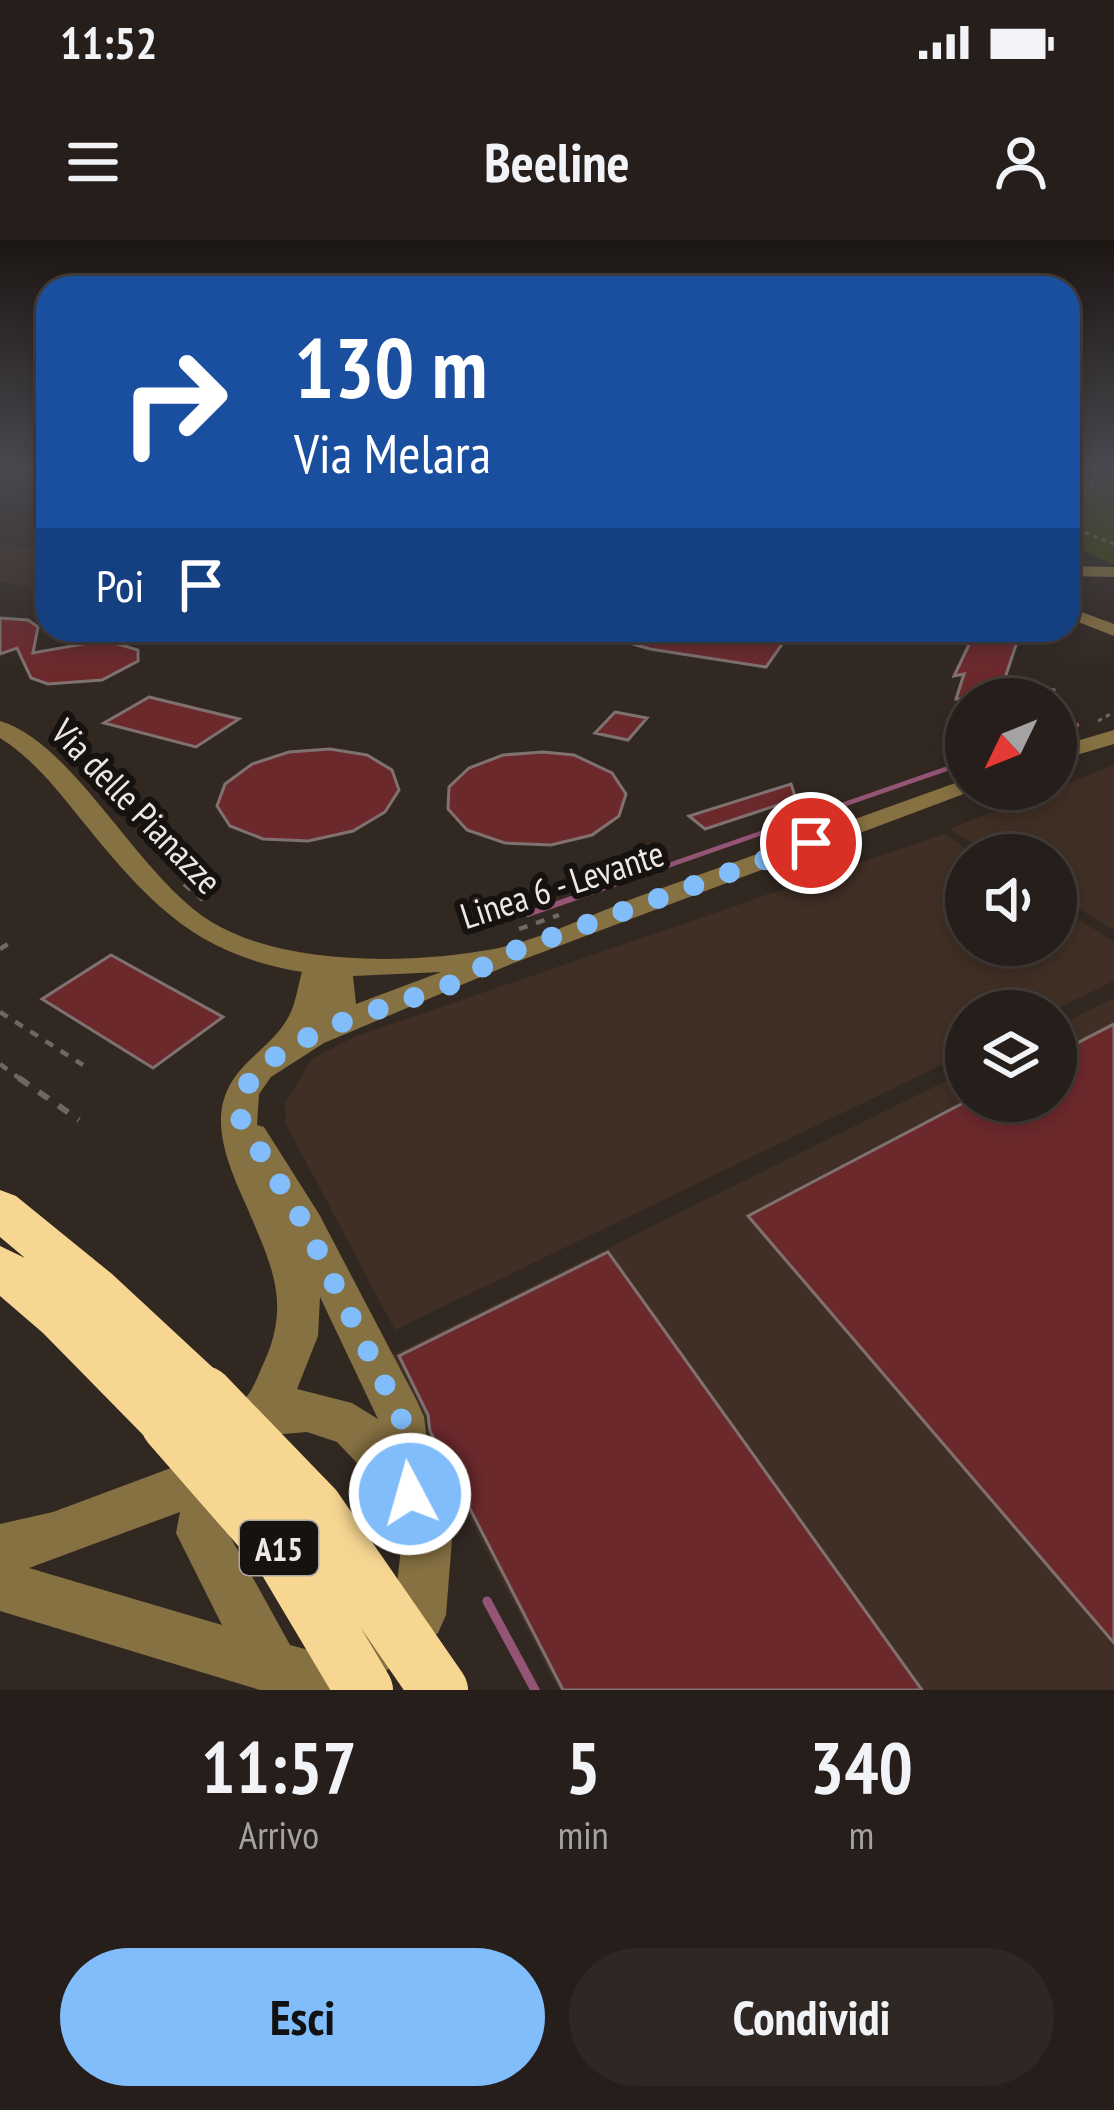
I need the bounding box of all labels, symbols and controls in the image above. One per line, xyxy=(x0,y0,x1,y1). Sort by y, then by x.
text: 11:52 xyxy=(60,13,157,71)
text: Beeline xyxy=(484,127,630,197)
icon: menu xyxy=(60,129,126,195)
icon: person xyxy=(988,129,1054,195)
text: 130 m xyxy=(294,312,487,421)
icon: right xyxy=(96,324,252,480)
text: Via Melara xyxy=(294,418,491,488)
icon: arrive xyxy=(168,552,234,618)
text: Poi xyxy=(96,556,144,614)
north arrow xyxy=(945,678,1077,810)
map controls xyxy=(945,678,1077,1122)
street label: Via delle Pianazze xyxy=(41,708,232,903)
pin xyxy=(760,792,862,894)
icon: arrive xyxy=(778,810,844,876)
street label: Linea 6 - Levante xyxy=(454,829,670,939)
button: sound xyxy=(945,834,1077,966)
button: layers xyxy=(945,990,1077,1122)
position arrow xyxy=(347,1431,473,1557)
road number: A15 xyxy=(240,1521,318,1575)
text: 11:57 xyxy=(201,1720,357,1813)
text: 5 xyxy=(566,1720,600,1813)
text: 340 xyxy=(810,1720,913,1813)
text: Arrivo xyxy=(239,1809,319,1860)
text: min xyxy=(558,1809,609,1860)
text: m xyxy=(849,1809,874,1860)
button: Esci xyxy=(60,1948,545,2086)
button: Condividi xyxy=(569,1948,1054,2086)

